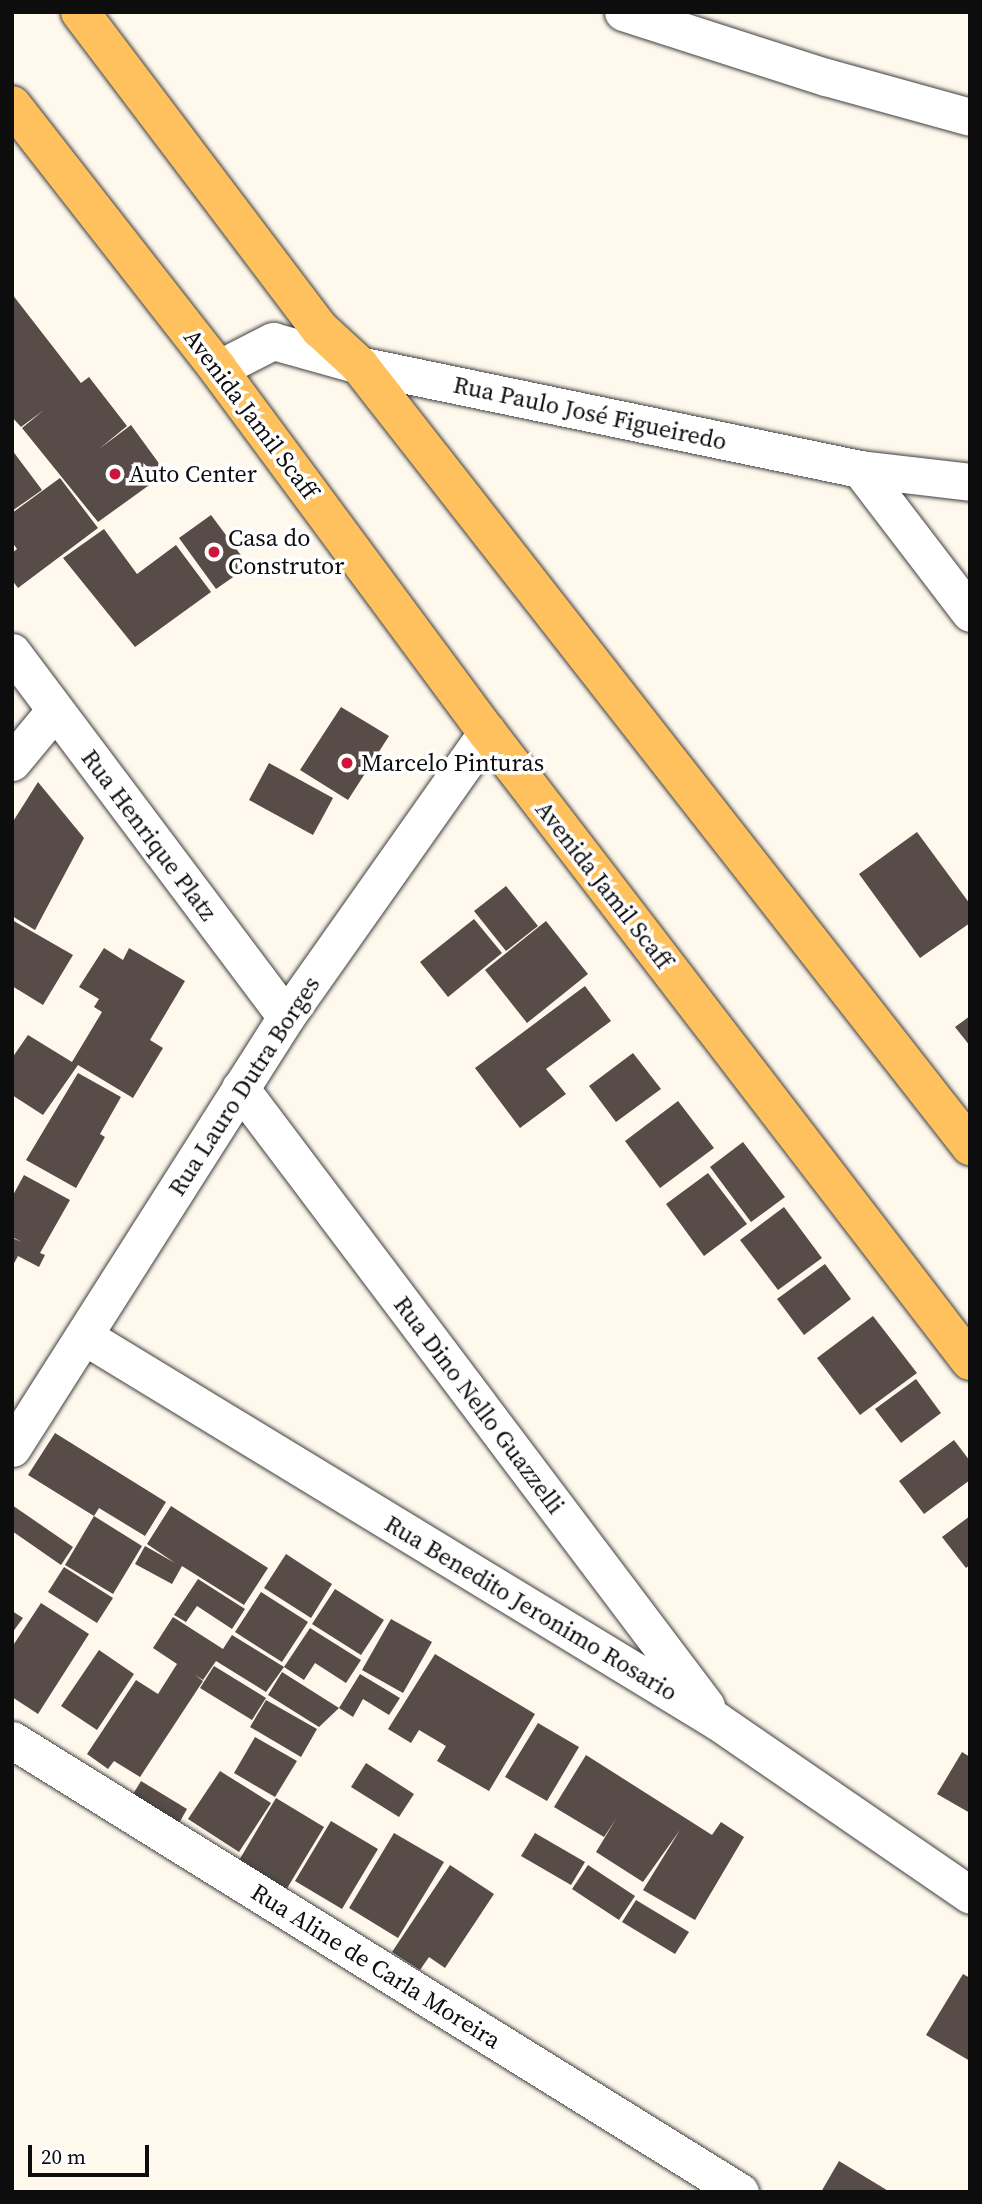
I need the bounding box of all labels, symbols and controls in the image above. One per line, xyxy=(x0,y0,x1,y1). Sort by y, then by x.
street label: Avenida Jamil Scaff xyxy=(178,323,324,505)
street label: Rua Paulo José Figueiredo xyxy=(451,370,729,456)
place label: Auto Center xyxy=(129,460,257,488)
marker: Auto Center xyxy=(107,466,123,482)
place label: Casa do Construtor xyxy=(228,524,344,580)
marker: Casa do Construtor xyxy=(206,544,222,560)
street label: Rua Henrique Platz xyxy=(75,744,223,926)
place label: Marcelo Pinturas xyxy=(361,749,544,777)
marker: Marcelo Pinturas xyxy=(339,755,355,771)
street label: Avenida Jamil Scaff xyxy=(529,795,679,975)
street label: Rua Lauro Dutra Borges xyxy=(162,971,326,1201)
street label: Rua Dino Nello Guazzelli xyxy=(388,1291,570,1519)
street label: Rua Benedito Jeronimo Rosario xyxy=(380,1509,682,1707)
street label: Rua Aline de Carla Moreira xyxy=(246,1877,506,2055)
scale bar xyxy=(32,2130,152,2174)
text: 20 m xyxy=(41,2142,86,2171)

